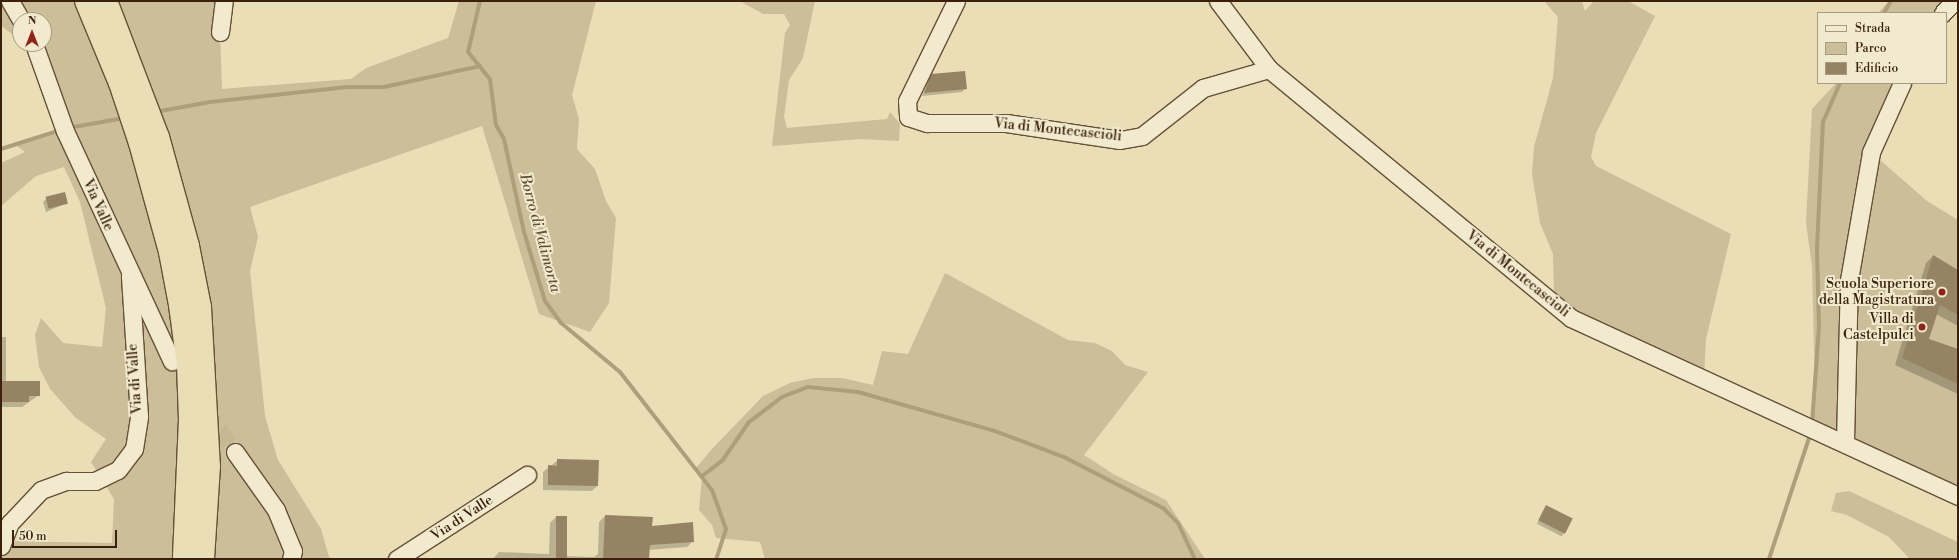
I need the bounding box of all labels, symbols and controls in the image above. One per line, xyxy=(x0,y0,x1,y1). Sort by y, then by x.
north arrow xyxy=(12,12,52,52)
legend xyxy=(1817,12,1947,84)
text: N xyxy=(28,14,36,28)
text: Strada xyxy=(1855,21,1890,36)
text: Parco xyxy=(1855,41,1887,56)
text: Edificio xyxy=(1855,61,1898,76)
street label: Via di Montecascioli xyxy=(993,115,1123,145)
water label: Borro di Valimorta xyxy=(516,172,564,294)
street label: Via Valle xyxy=(79,176,117,234)
street label: Via di Montecascioli xyxy=(1463,227,1573,321)
place label: Scuola Superiore della Magistratura xyxy=(1819,276,1934,308)
marker: Scuola Superiore della Magistratura xyxy=(1937,287,1947,297)
place label: Villa di Castelpulci xyxy=(1843,311,1914,344)
marker: Villa di Castelpulci xyxy=(1917,322,1927,332)
street label: Via di Valle xyxy=(124,343,146,415)
street label: Via di Valle xyxy=(428,492,496,544)
scale bar xyxy=(14,522,119,548)
text: 50 m xyxy=(19,529,47,544)

